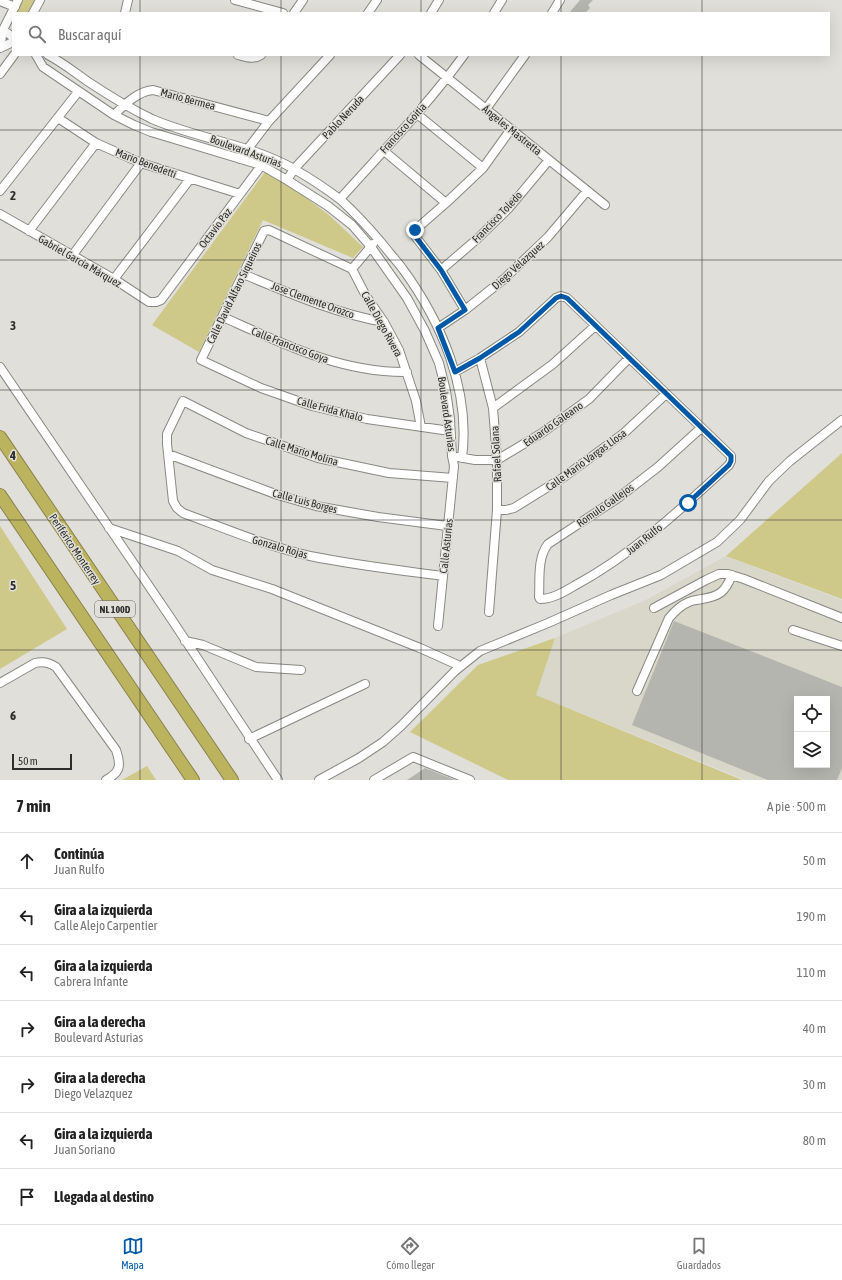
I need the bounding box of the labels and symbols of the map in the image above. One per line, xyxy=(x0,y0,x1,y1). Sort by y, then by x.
street label: Mario Bermea xyxy=(159,86,217,112)
street label: Pablo Neruda xyxy=(320,93,366,141)
street label: Francisco Goitia xyxy=(377,100,429,156)
street label: Ángeles Mastretta xyxy=(480,102,544,158)
street label: Boulevard Asturias xyxy=(209,132,284,170)
street label: Mario Benedetti xyxy=(114,146,178,180)
text: 2 xyxy=(10,188,16,203)
street label: Francisco Toledo xyxy=(470,189,524,245)
street label: Octavio Paz xyxy=(196,206,234,250)
route end xyxy=(406,221,424,239)
street label: Gabriel García Márquez xyxy=(36,232,124,290)
street label: Diego Velazquez xyxy=(489,238,547,292)
street label: Calle David Alfaro Siqueiros xyxy=(204,240,264,346)
street label: Jose Clemente Orozco xyxy=(270,279,356,321)
street label: Calle Diego Rivera xyxy=(359,289,405,359)
text: 3 xyxy=(10,318,16,333)
street label: Calle Francisco Goya xyxy=(250,325,330,365)
street label: Boulevard Asturias xyxy=(436,376,458,452)
street label: Calle Frida Khalo xyxy=(296,394,364,424)
street label: Eduardo Galeano xyxy=(521,399,585,449)
street label: Rafael Solana xyxy=(489,425,503,483)
street label: Calle Mario Vargas Llosa xyxy=(543,427,629,493)
street label: Calle Mario Molina xyxy=(264,434,340,468)
text: 4 xyxy=(9,448,16,463)
street label: Romulo Gallejos xyxy=(574,481,636,529)
street label: Calle Luis Borges xyxy=(271,487,339,515)
route start xyxy=(679,494,697,512)
street label: Periférico Monterrey xyxy=(47,511,103,587)
street label: Calle Asturias xyxy=(437,518,455,574)
street label: Juan Rulfo xyxy=(623,521,665,557)
street label: Gonzalo Rojas xyxy=(251,533,309,561)
text: 5 xyxy=(10,578,16,593)
road number: NL 100D xyxy=(95,601,135,617)
text: 6 xyxy=(10,708,16,723)
scale bar xyxy=(12,752,72,771)

